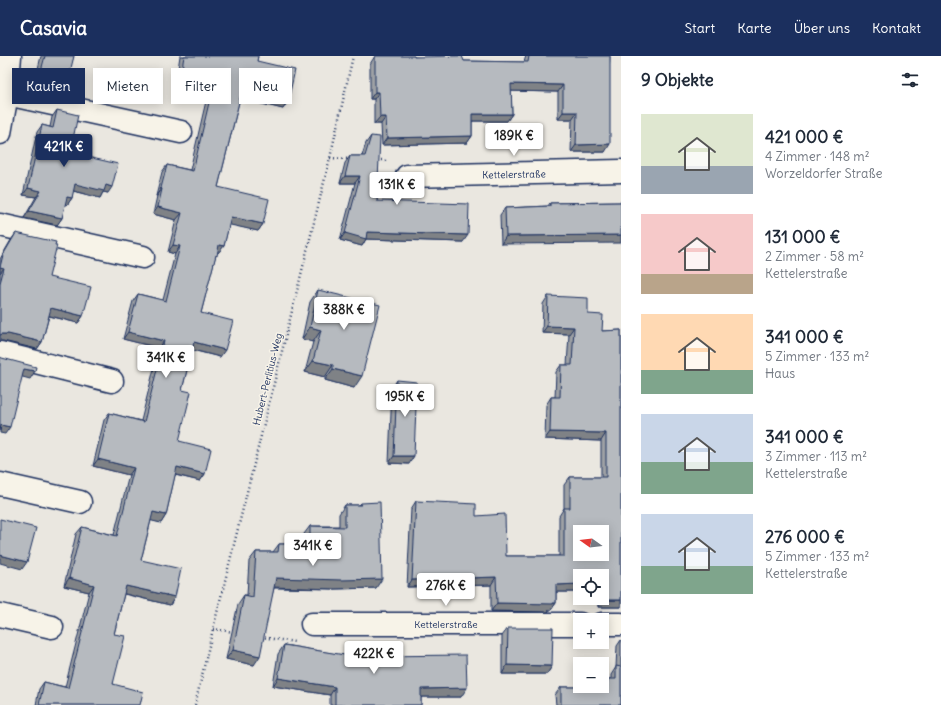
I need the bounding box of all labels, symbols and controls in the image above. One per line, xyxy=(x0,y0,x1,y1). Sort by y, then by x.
text: Casavia xyxy=(20,16,87,40)
text: Start xyxy=(685,19,715,37)
text: Karte xyxy=(737,19,772,37)
text: Über uns xyxy=(794,19,850,37)
text: Kontakt xyxy=(872,19,921,37)
chip: Kaufen xyxy=(12,68,85,104)
chip: Mieten xyxy=(93,68,163,104)
chip: Filter xyxy=(171,68,231,104)
chip: Neu xyxy=(239,68,292,104)
text: 9 Objekte xyxy=(641,69,714,91)
icon: filters xyxy=(899,69,921,91)
pin: 189K € xyxy=(481,123,547,157)
text: 421 000 € xyxy=(765,126,843,148)
text: 189K € xyxy=(494,127,534,144)
icon: home xyxy=(673,130,721,178)
pin: 421K € xyxy=(31,134,97,168)
text: 421K € xyxy=(44,138,84,155)
text: 4 Zimmer · 148 m² xyxy=(765,148,870,165)
text: Worzeldorfer Straße xyxy=(765,165,883,182)
street label: Kettelerstraße xyxy=(482,167,546,182)
pin: 131K € xyxy=(364,172,430,206)
text: 131K € xyxy=(378,176,416,193)
text: 131 000 € xyxy=(765,226,841,248)
icon: home xyxy=(673,230,721,278)
text: 2 Zimmer · 58 m² xyxy=(765,248,864,265)
text: Kettelerstraße xyxy=(765,265,848,282)
pin: 388K € xyxy=(311,297,377,331)
text: 388K € xyxy=(323,301,365,318)
text: 341 000 € xyxy=(765,326,844,348)
icon: home xyxy=(673,330,721,378)
street label: Hubert-Perlitius-Weg xyxy=(250,332,285,427)
pin: 341K € xyxy=(133,345,199,379)
text: 5 Zimmer · 133 m² xyxy=(765,348,869,365)
text: 341K € xyxy=(146,349,186,366)
text: Haus xyxy=(765,365,795,382)
pin: 195K € xyxy=(372,384,438,418)
text: 195K € xyxy=(385,388,425,405)
text: 341 000 € xyxy=(765,426,844,448)
icon: home xyxy=(673,430,721,478)
text: 3 Zimmer · 113 m² xyxy=(765,448,867,465)
text: Kettelerstraße xyxy=(765,465,848,482)
north arrow xyxy=(573,525,609,561)
map controls xyxy=(573,525,609,693)
text: 276 000 € xyxy=(765,526,845,548)
icon: home xyxy=(673,530,721,578)
pin: 341K € xyxy=(280,533,346,567)
text: 341K € xyxy=(293,537,333,554)
text: 5 Zimmer · 133 m² xyxy=(765,548,869,565)
text: Kettelerstraße xyxy=(765,565,848,582)
button: locate xyxy=(573,569,609,605)
pin: 276K € xyxy=(413,573,479,607)
text: 276K € xyxy=(426,577,466,594)
button: + xyxy=(573,613,609,649)
street label: Kettelerstraße xyxy=(414,618,478,631)
pin: 422K € xyxy=(341,641,407,675)
text: 422K € xyxy=(353,645,395,662)
button: − xyxy=(573,657,609,693)

